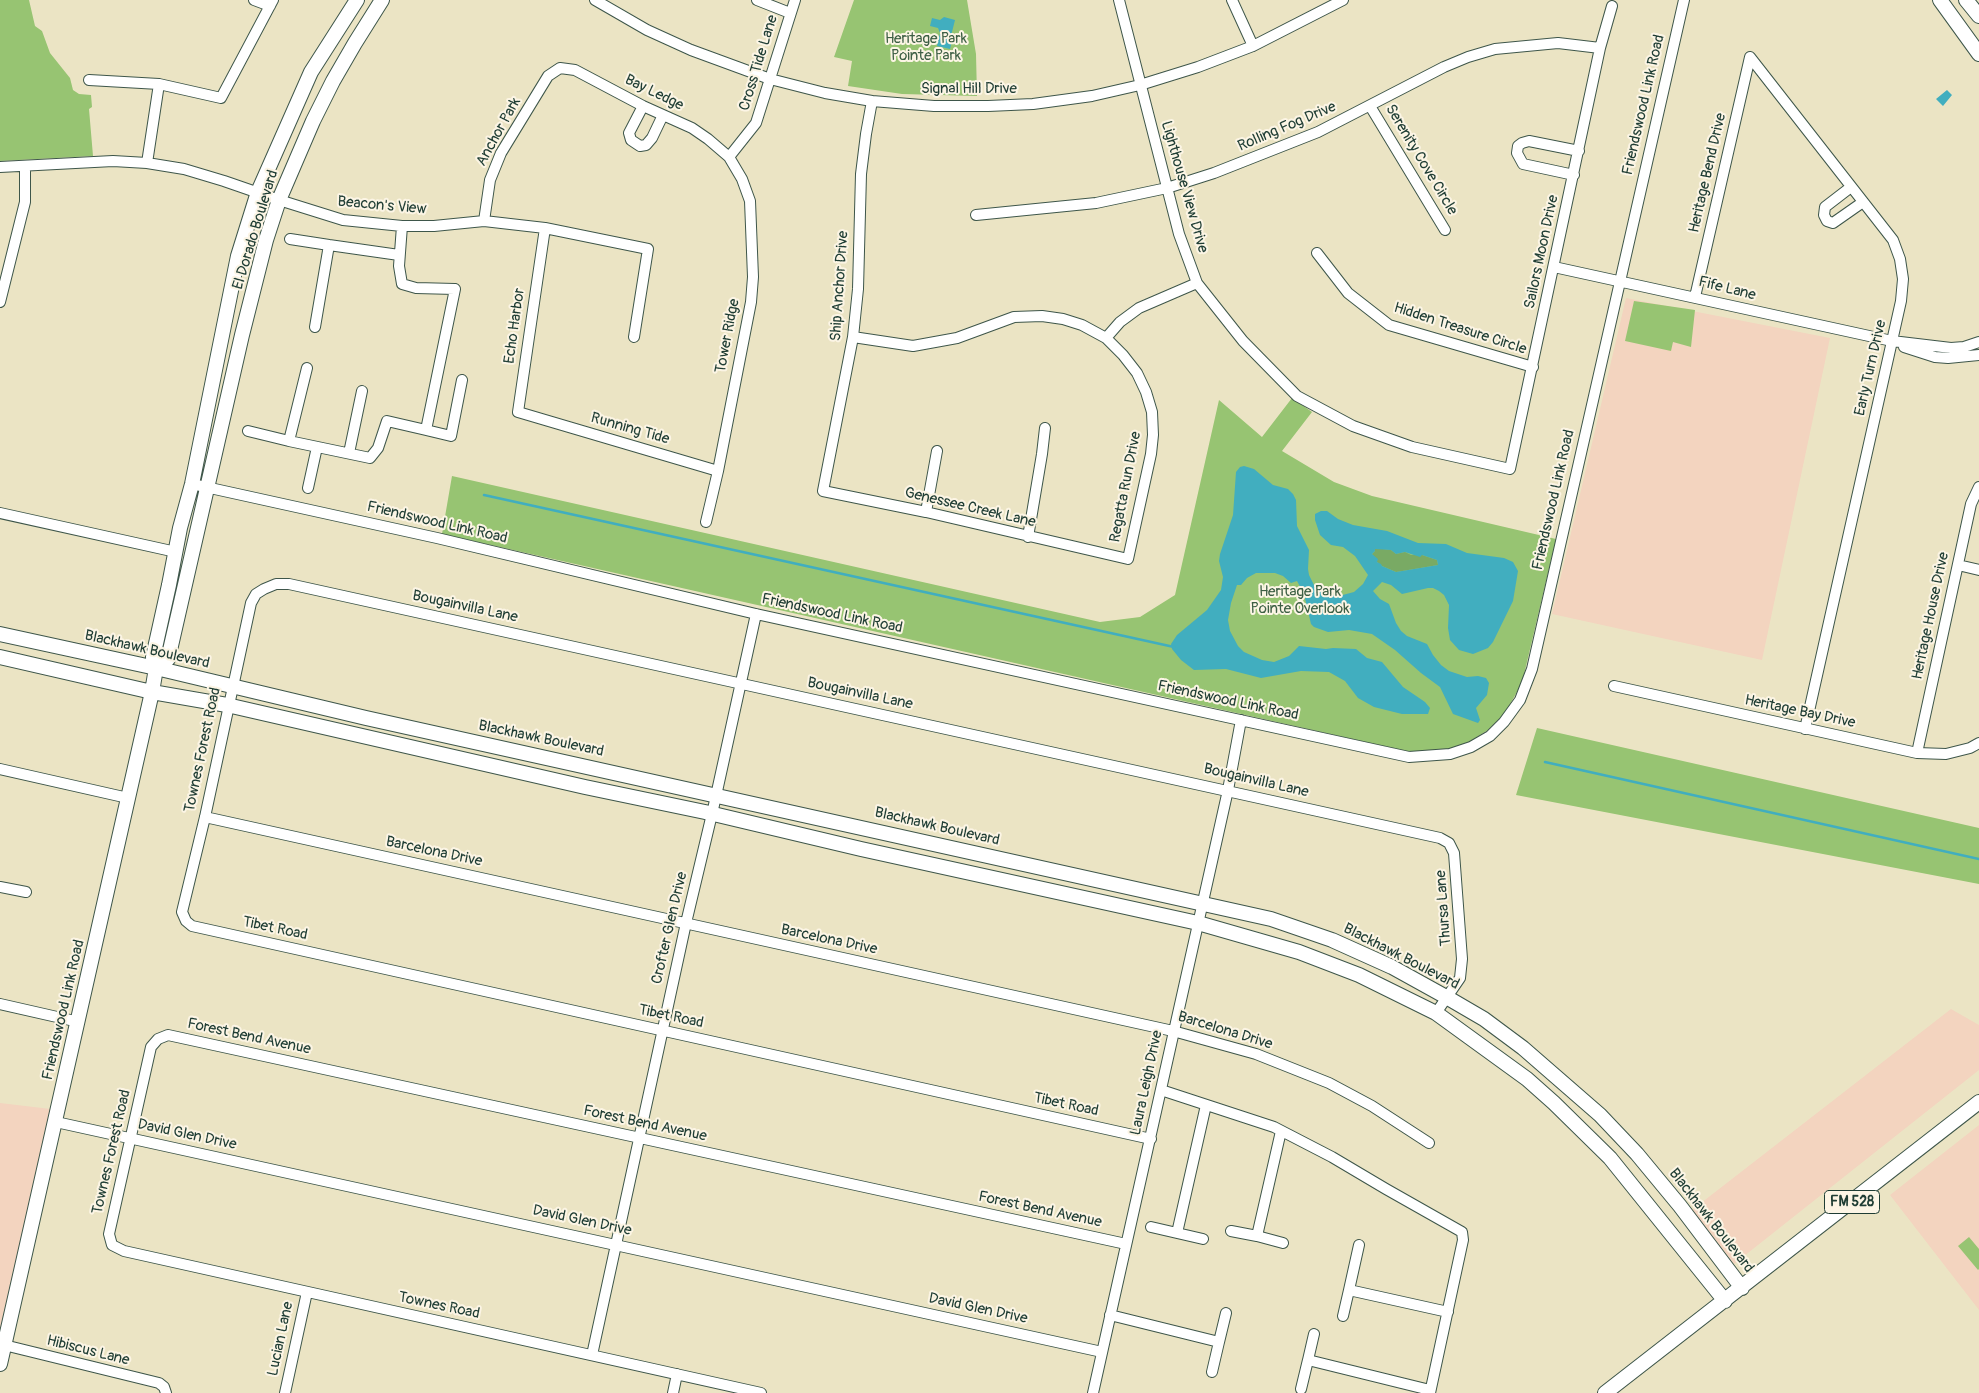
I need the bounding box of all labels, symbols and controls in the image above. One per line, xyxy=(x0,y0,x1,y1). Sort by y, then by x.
street label: Cross Tide Lane xyxy=(736,13,782,113)
park label: Heritage Park Pointe Park xyxy=(885,30,967,65)
street label: Friendswood Link Road xyxy=(1619,33,1669,177)
street label: Bay Ledge xyxy=(622,71,686,115)
street label: Signal Hill Drive xyxy=(921,80,1017,98)
street label: Anchor Park xyxy=(473,94,525,170)
street label: Rolling Fog Drive xyxy=(1235,98,1339,156)
street label: Serenity Cove Circle xyxy=(1381,101,1461,219)
street label: Heritage Bend Drive xyxy=(1685,111,1731,235)
street label: Lighthouse View Drive xyxy=(1157,119,1211,255)
street label: El Dorado Boulevard xyxy=(229,168,283,292)
street label: Beacon's View xyxy=(337,193,427,219)
street label: Sailors Moon Drive xyxy=(1521,193,1563,311)
street label: Ship Anchor Drive xyxy=(827,230,853,342)
street label: Fife Lane xyxy=(1696,273,1758,305)
street label: Echo Harbor xyxy=(501,287,529,365)
street label: Tower Ridge xyxy=(712,297,744,375)
street label: Hidden Treasure Circle xyxy=(1391,299,1529,359)
street label: Early Turn Drive xyxy=(1851,318,1891,418)
street label: Running Tide xyxy=(589,409,671,449)
street label: Friendswood Link Road xyxy=(1529,428,1579,572)
street label: Regatta Run Drive xyxy=(1106,430,1146,544)
street label: Genessee Creek Lane xyxy=(903,484,1037,532)
street label: Friendswood Link Road xyxy=(365,498,509,548)
street label: Heritage House Drive xyxy=(1909,551,1953,681)
park label: Heritage Park Pointe Overlook xyxy=(1251,583,1349,618)
street label: Bougainvilla Lane xyxy=(411,587,519,627)
street label: Friendswood Link Road xyxy=(760,590,904,638)
street label: Blackhawk Boulevard xyxy=(83,627,211,673)
street label: Bougainvilla Lane xyxy=(806,674,914,714)
street label: Friendswood Link Road xyxy=(1156,677,1300,725)
street label: Townes Forest Road xyxy=(181,686,225,814)
street label: Heritage Bay Drive xyxy=(1743,691,1857,733)
street label: Blackhawk Boulevard xyxy=(477,717,605,761)
street label: Bougainvilla Lane xyxy=(1202,760,1310,802)
street label: Blackhawk Boulevard xyxy=(873,804,1001,850)
street label: Barcelona Drive xyxy=(384,833,484,871)
street label: Thursa Lane xyxy=(1432,869,1456,947)
street label: Crofter Glen Drive xyxy=(648,870,692,986)
street label: Tibet Road xyxy=(241,913,309,945)
street label: Blackhawk Boulevard xyxy=(1340,920,1462,994)
street label: Barcelona Drive xyxy=(779,921,879,959)
street label: Friendswood Link Road xyxy=(39,938,89,1082)
street label: Tibet Road xyxy=(637,1001,705,1033)
street label: Barcelona Drive xyxy=(1175,1008,1275,1054)
street label: Forest Bend Avenue xyxy=(186,1015,312,1059)
street label: Laura Leigh Drive xyxy=(1127,1029,1167,1137)
street label: Townes Forest Road xyxy=(89,1088,135,1216)
street label: Tibet Road xyxy=(1032,1089,1100,1121)
street label: Forest Bend Avenue xyxy=(582,1102,708,1146)
street label: David Glen Drive xyxy=(136,1116,238,1154)
street label: Blackhawk Boulevard xyxy=(1665,1165,1757,1277)
street label: Forest Bend Avenue xyxy=(977,1188,1103,1232)
road number: FM 528 xyxy=(1824,1190,1880,1214)
street label: David Glen Drive xyxy=(531,1202,633,1240)
street label: Townes Road xyxy=(397,1289,481,1323)
street label: David Glen Drive xyxy=(927,1290,1029,1328)
street label: Lucian Lane xyxy=(264,1300,298,1378)
street label: Hibiscus Lane xyxy=(45,1332,131,1370)

